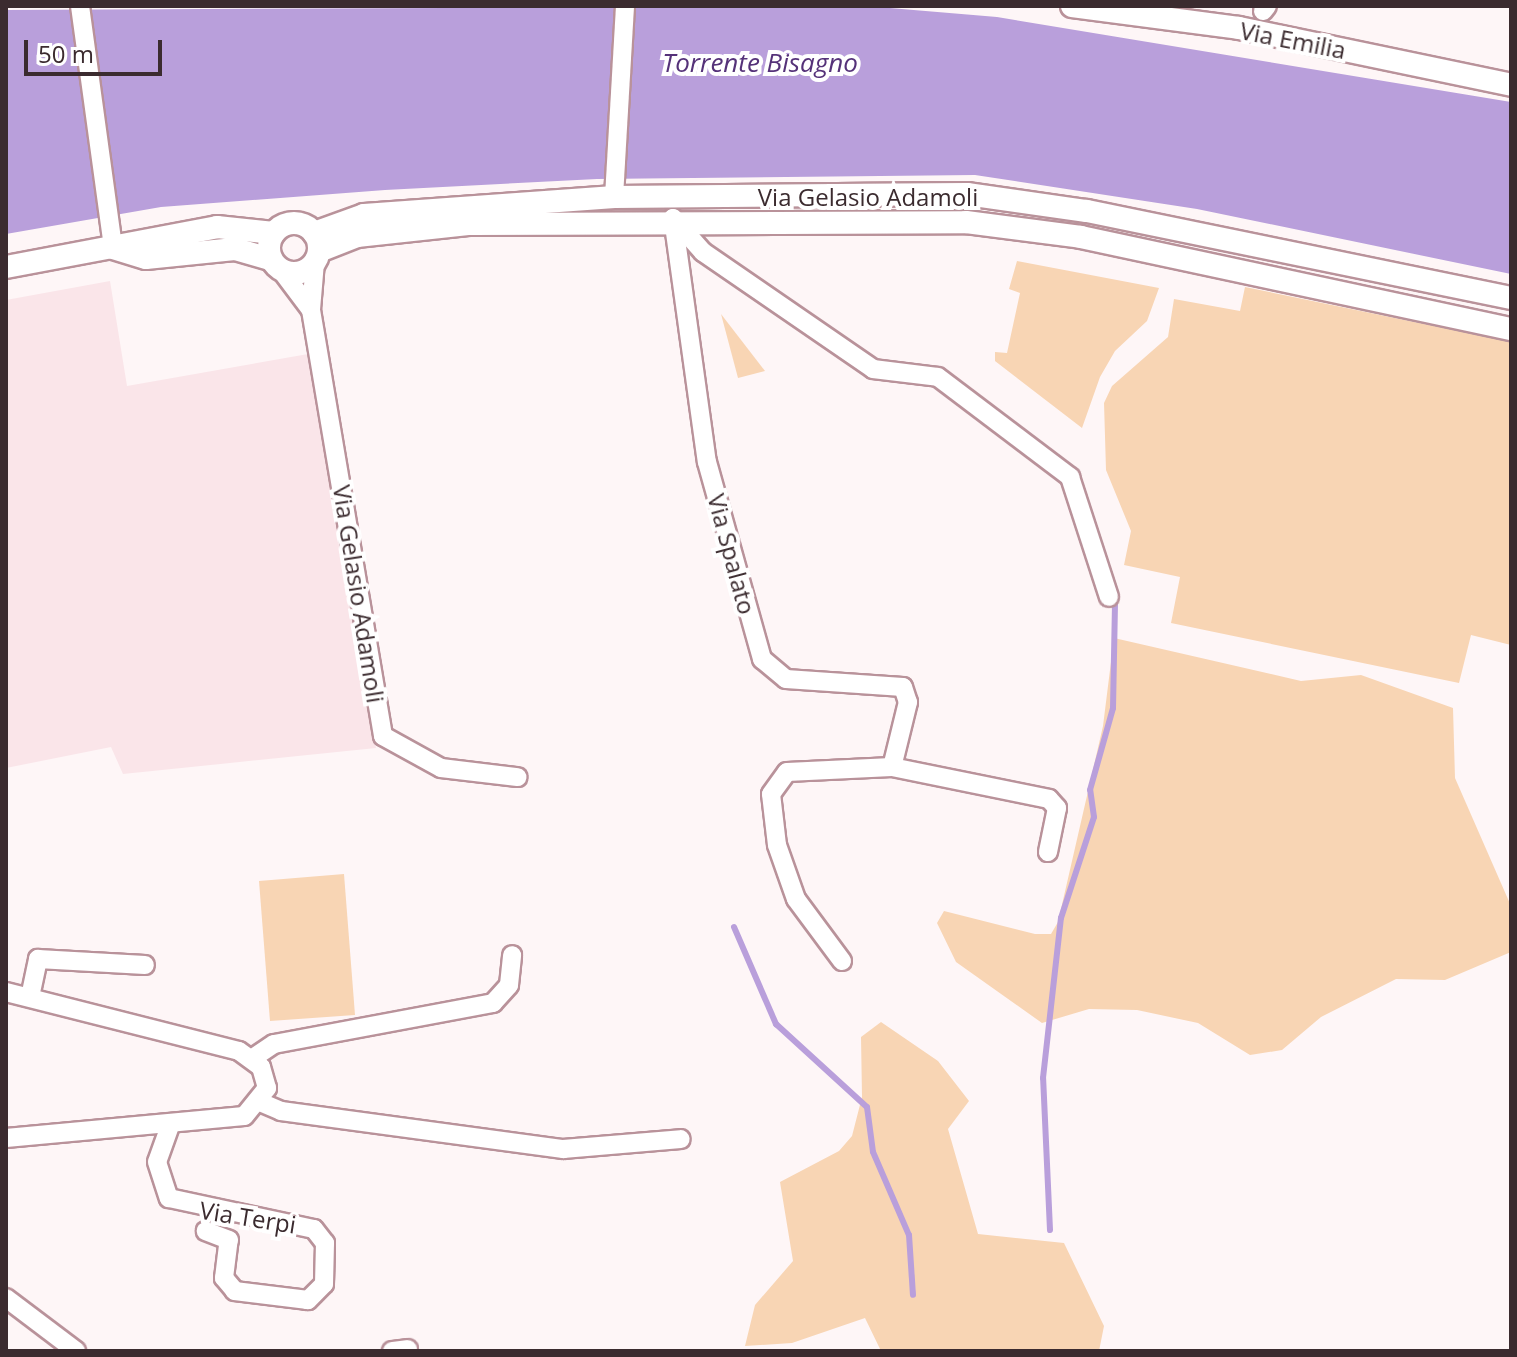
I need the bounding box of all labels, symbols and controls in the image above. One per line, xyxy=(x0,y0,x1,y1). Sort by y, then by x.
street label: Via Emilia xyxy=(1238,16,1348,64)
scale bar xyxy=(28,24,166,74)
text: 50 m xyxy=(38,37,94,70)
water label: Torrente Bisagno xyxy=(662,47,858,79)
street label: Via Gelasio Adamoli xyxy=(758,183,978,211)
street label: Via Gelasio Adamoli xyxy=(328,483,390,705)
street label: Via Spalato xyxy=(702,491,762,617)
street label: Via Terpi xyxy=(198,1195,298,1239)

